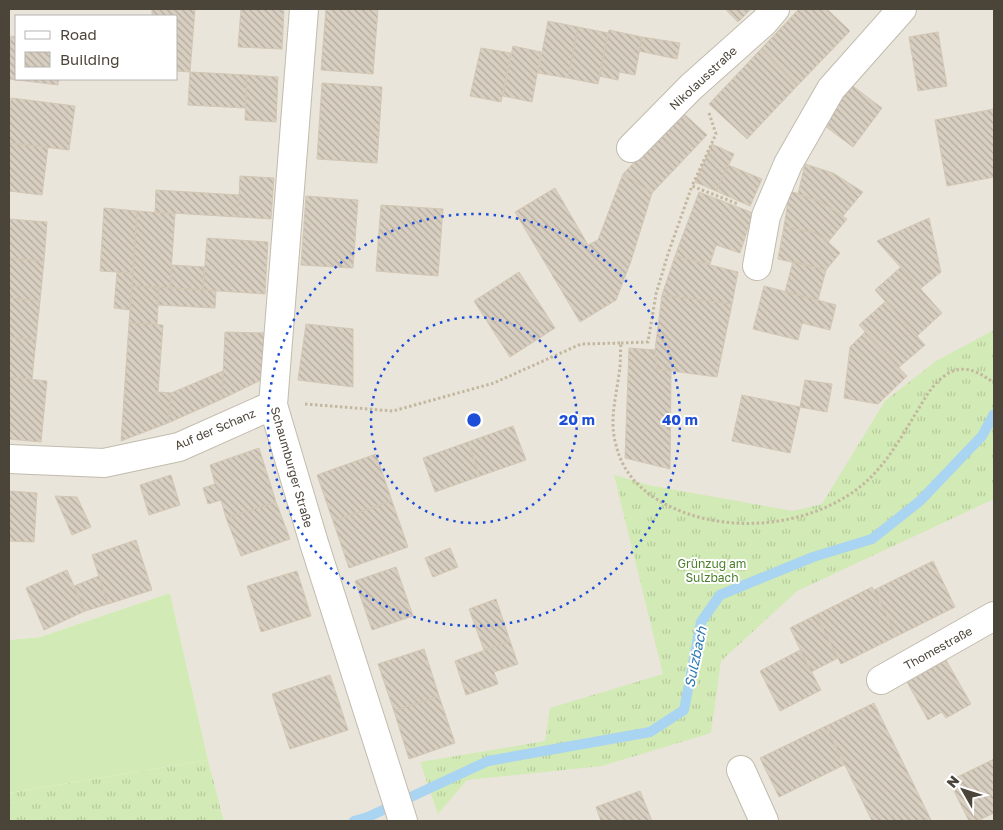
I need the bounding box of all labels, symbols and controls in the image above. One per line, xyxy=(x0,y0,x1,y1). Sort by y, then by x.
legend xyxy=(15,15,178,80)
text: Road xyxy=(60,25,97,43)
street label: Nikolausstraße xyxy=(666,43,740,113)
text: Building xyxy=(60,50,120,68)
street label: Auf der Schanz xyxy=(172,405,258,453)
street label: Schaumburger Straße xyxy=(268,405,316,529)
text: 20 m xyxy=(559,410,595,428)
text: 40 m xyxy=(662,410,698,428)
centre of rings xyxy=(465,411,483,429)
park label: Grünzug am Sulzbach xyxy=(678,556,746,585)
street label: Thomestraße xyxy=(901,623,975,673)
water label: Sulzbach xyxy=(680,624,710,689)
north arrow xyxy=(938,765,988,815)
text: N xyxy=(943,772,962,791)

